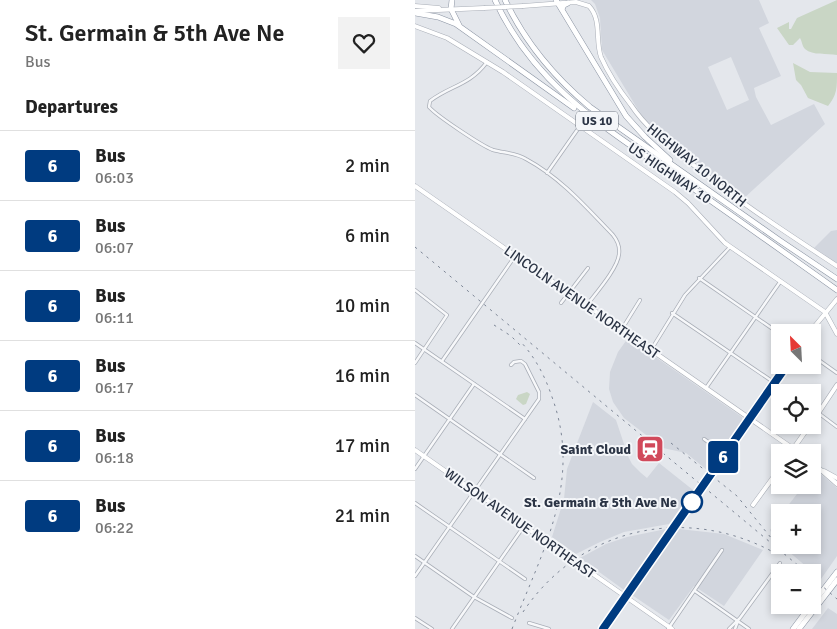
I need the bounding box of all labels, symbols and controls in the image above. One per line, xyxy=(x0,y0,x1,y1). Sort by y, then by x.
button: heart xyxy=(338,17,390,69)
text: St. Germain & 5th Ave Ne xyxy=(25,18,284,48)
text: Bus xyxy=(25,52,50,72)
text: Departures xyxy=(25,95,118,119)
road number: US 10 xyxy=(576,112,618,130)
street label: HIGHWAY 10 NORTH xyxy=(644,120,750,211)
street label: US HIGHWAY 10 xyxy=(625,139,715,208)
text: Bus xyxy=(95,144,126,168)
text: 2 min xyxy=(345,154,390,178)
text: 6 xyxy=(48,155,57,177)
text: 06:03 xyxy=(95,168,134,188)
text: Bus xyxy=(95,214,126,238)
text: 6 min xyxy=(345,224,390,248)
text: 6 xyxy=(48,225,57,247)
text: 06:07 xyxy=(95,238,134,258)
street label: LINCOLN AVENUE NORTHEAST xyxy=(501,242,663,363)
text: Bus xyxy=(95,284,126,308)
text: 10 min xyxy=(335,294,390,318)
text: 6 xyxy=(48,295,57,317)
text: 06:11 xyxy=(95,308,134,328)
north arrow xyxy=(771,324,821,374)
map controls xyxy=(771,324,821,614)
text: Bus xyxy=(95,354,126,378)
text: 16 min xyxy=(335,364,390,388)
text: 6 xyxy=(48,365,57,387)
text: 06:17 xyxy=(95,378,134,398)
button: locate xyxy=(771,384,821,434)
text: Bus xyxy=(95,424,126,448)
text: 17 min xyxy=(335,434,390,458)
station icon: Saint Cloud xyxy=(635,434,665,464)
text: 6 xyxy=(48,435,57,457)
place label: Saint Cloud xyxy=(561,441,631,458)
line badge: 6 xyxy=(707,441,739,473)
button: layers xyxy=(771,444,821,494)
text: 6 xyxy=(718,446,728,468)
text: 06:18 xyxy=(95,448,134,468)
street label: WILSON AVENUE NORTHEAST xyxy=(441,465,599,582)
marker: St. Germain & 5th Ave Ne xyxy=(681,491,703,513)
text: Bus xyxy=(95,494,126,518)
place label: St. Germain & 5th Ave Ne xyxy=(524,494,677,511)
text: 21 min xyxy=(335,504,390,528)
button: + xyxy=(771,504,821,554)
text: 6 xyxy=(48,505,57,527)
text: 06:22 xyxy=(95,518,134,538)
button: − xyxy=(771,564,821,614)

